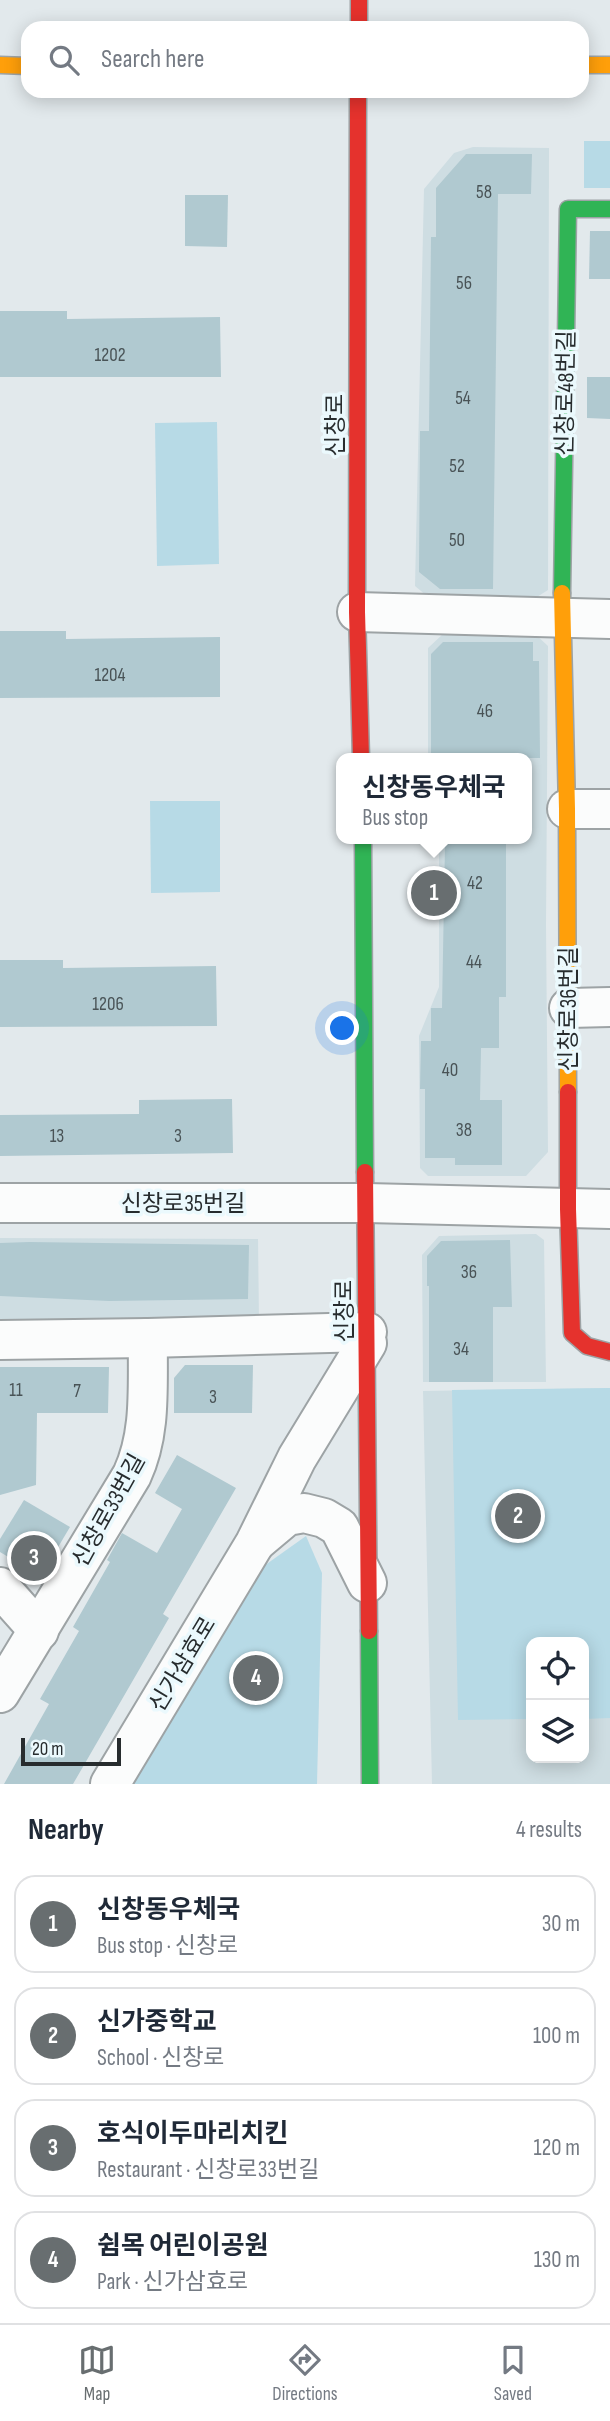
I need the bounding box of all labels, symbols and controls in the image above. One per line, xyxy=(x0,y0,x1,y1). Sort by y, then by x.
search box xyxy=(21,21,589,98)
icon: search xyxy=(45,41,83,79)
text: Search here xyxy=(101,44,204,75)
house number: 58 xyxy=(476,181,492,204)
house number: 56 xyxy=(456,272,472,295)
street label: 신창로48번길 xyxy=(551,330,581,456)
house number: 1202 xyxy=(95,344,126,367)
house number: 54 xyxy=(455,387,471,410)
street label: 신창로 xyxy=(322,393,350,457)
house number: 52 xyxy=(449,455,465,478)
house number: 50 xyxy=(449,529,465,552)
house number: 1204 xyxy=(94,664,126,687)
house number: 46 xyxy=(477,700,493,723)
popup xyxy=(336,753,532,844)
text: 신창동우체국 xyxy=(362,773,506,804)
text: Bus stop xyxy=(362,804,428,832)
pin: 1 xyxy=(411,867,457,919)
house number: 42 xyxy=(467,872,483,895)
street label: 신창로36번길 xyxy=(555,946,583,1072)
house number: 44 xyxy=(466,951,482,974)
house number: 1206 xyxy=(92,993,124,1016)
your location xyxy=(325,1011,359,1045)
house number: 40 xyxy=(442,1059,458,1082)
house number: 38 xyxy=(456,1119,472,1142)
house number: 13 xyxy=(50,1125,64,1148)
house number: 3 xyxy=(174,1125,182,1148)
street label: 신창로35번길 xyxy=(121,1190,245,1218)
house number: 36 xyxy=(461,1261,477,1284)
street label: 신창로 xyxy=(331,1279,359,1343)
house number: 34 xyxy=(453,1338,469,1361)
house number: 11 xyxy=(9,1379,23,1402)
house number: 7 xyxy=(73,1380,81,1403)
house number: 3 xyxy=(209,1386,217,1409)
street label: 신창로33번길 xyxy=(66,1449,151,1572)
pin: 2 xyxy=(495,1490,541,1542)
pin: 3 xyxy=(11,1532,57,1584)
street label: 신가삼효로 xyxy=(144,1612,222,1717)
map controls xyxy=(526,1637,589,1763)
button: locate xyxy=(526,1637,589,1700)
pin: 4 xyxy=(233,1652,279,1704)
button: layers xyxy=(526,1700,589,1763)
scale bar xyxy=(21,1735,121,1767)
text: 20 m xyxy=(32,1738,64,1761)
text: Nearby xyxy=(28,1812,104,1848)
text: 4 results xyxy=(516,1816,582,1844)
text: 신창동우체국 xyxy=(97,1895,241,1926)
text: 1 xyxy=(48,1910,58,1938)
text: 30 m xyxy=(542,1910,580,1938)
text: Bus stop · 신창로 xyxy=(97,1932,238,1960)
text: 신가중학교 xyxy=(97,2007,217,2038)
text: 2 xyxy=(48,2022,58,2050)
text: 100 m xyxy=(533,2022,580,2050)
text: School · 신창로 xyxy=(97,2044,225,2072)
text: 호식이두마리치킨 xyxy=(97,2119,288,2150)
text: 3 xyxy=(48,2134,58,2162)
text: 120 m xyxy=(534,2134,580,2162)
text: Restaurant · 신창로33번길 xyxy=(97,2156,319,2184)
text: 쉼목 어린이공원 xyxy=(97,2231,269,2262)
text: 4 xyxy=(48,2246,58,2274)
text: 130 m xyxy=(534,2246,580,2274)
text: Park · 신가삼효로 xyxy=(97,2268,248,2296)
tab: Map xyxy=(78,2341,116,2406)
tab: Directions xyxy=(272,2341,338,2406)
tab: Saved xyxy=(494,2341,532,2406)

